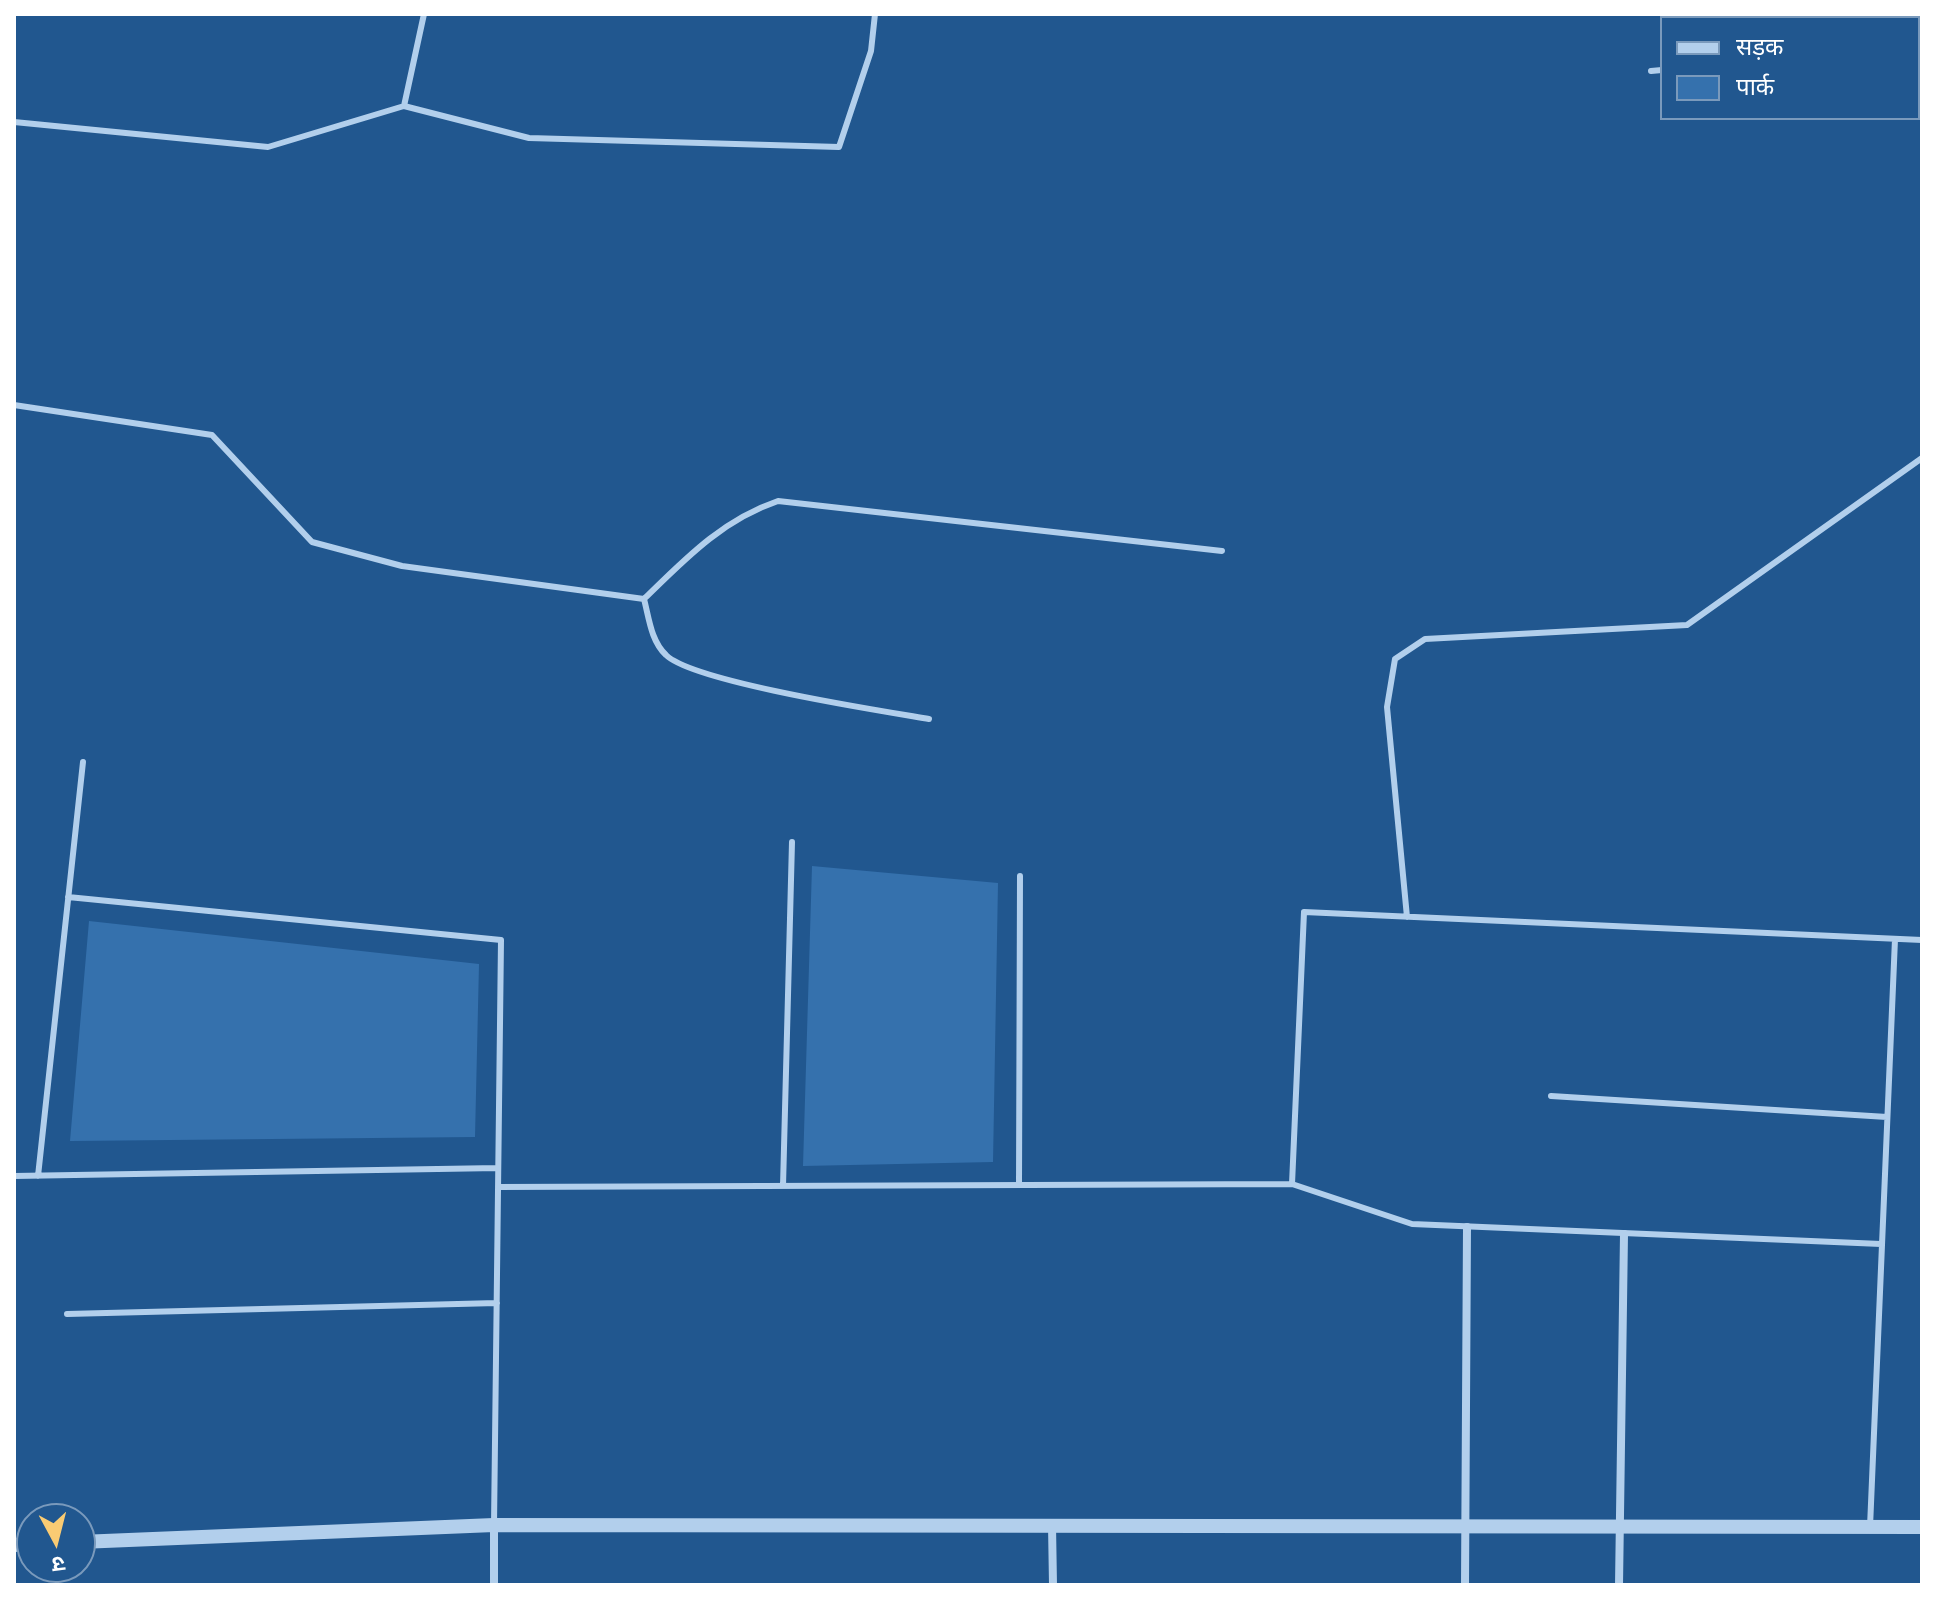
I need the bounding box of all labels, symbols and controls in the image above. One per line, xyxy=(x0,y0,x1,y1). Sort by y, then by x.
legend xyxy=(1660,16,1920,120)
text: सड़क xyxy=(1736,31,1784,61)
text: पार्क xyxy=(1736,71,1774,101)
north arrow xyxy=(16,1503,96,1583)
text: उ xyxy=(51,1550,67,1580)

